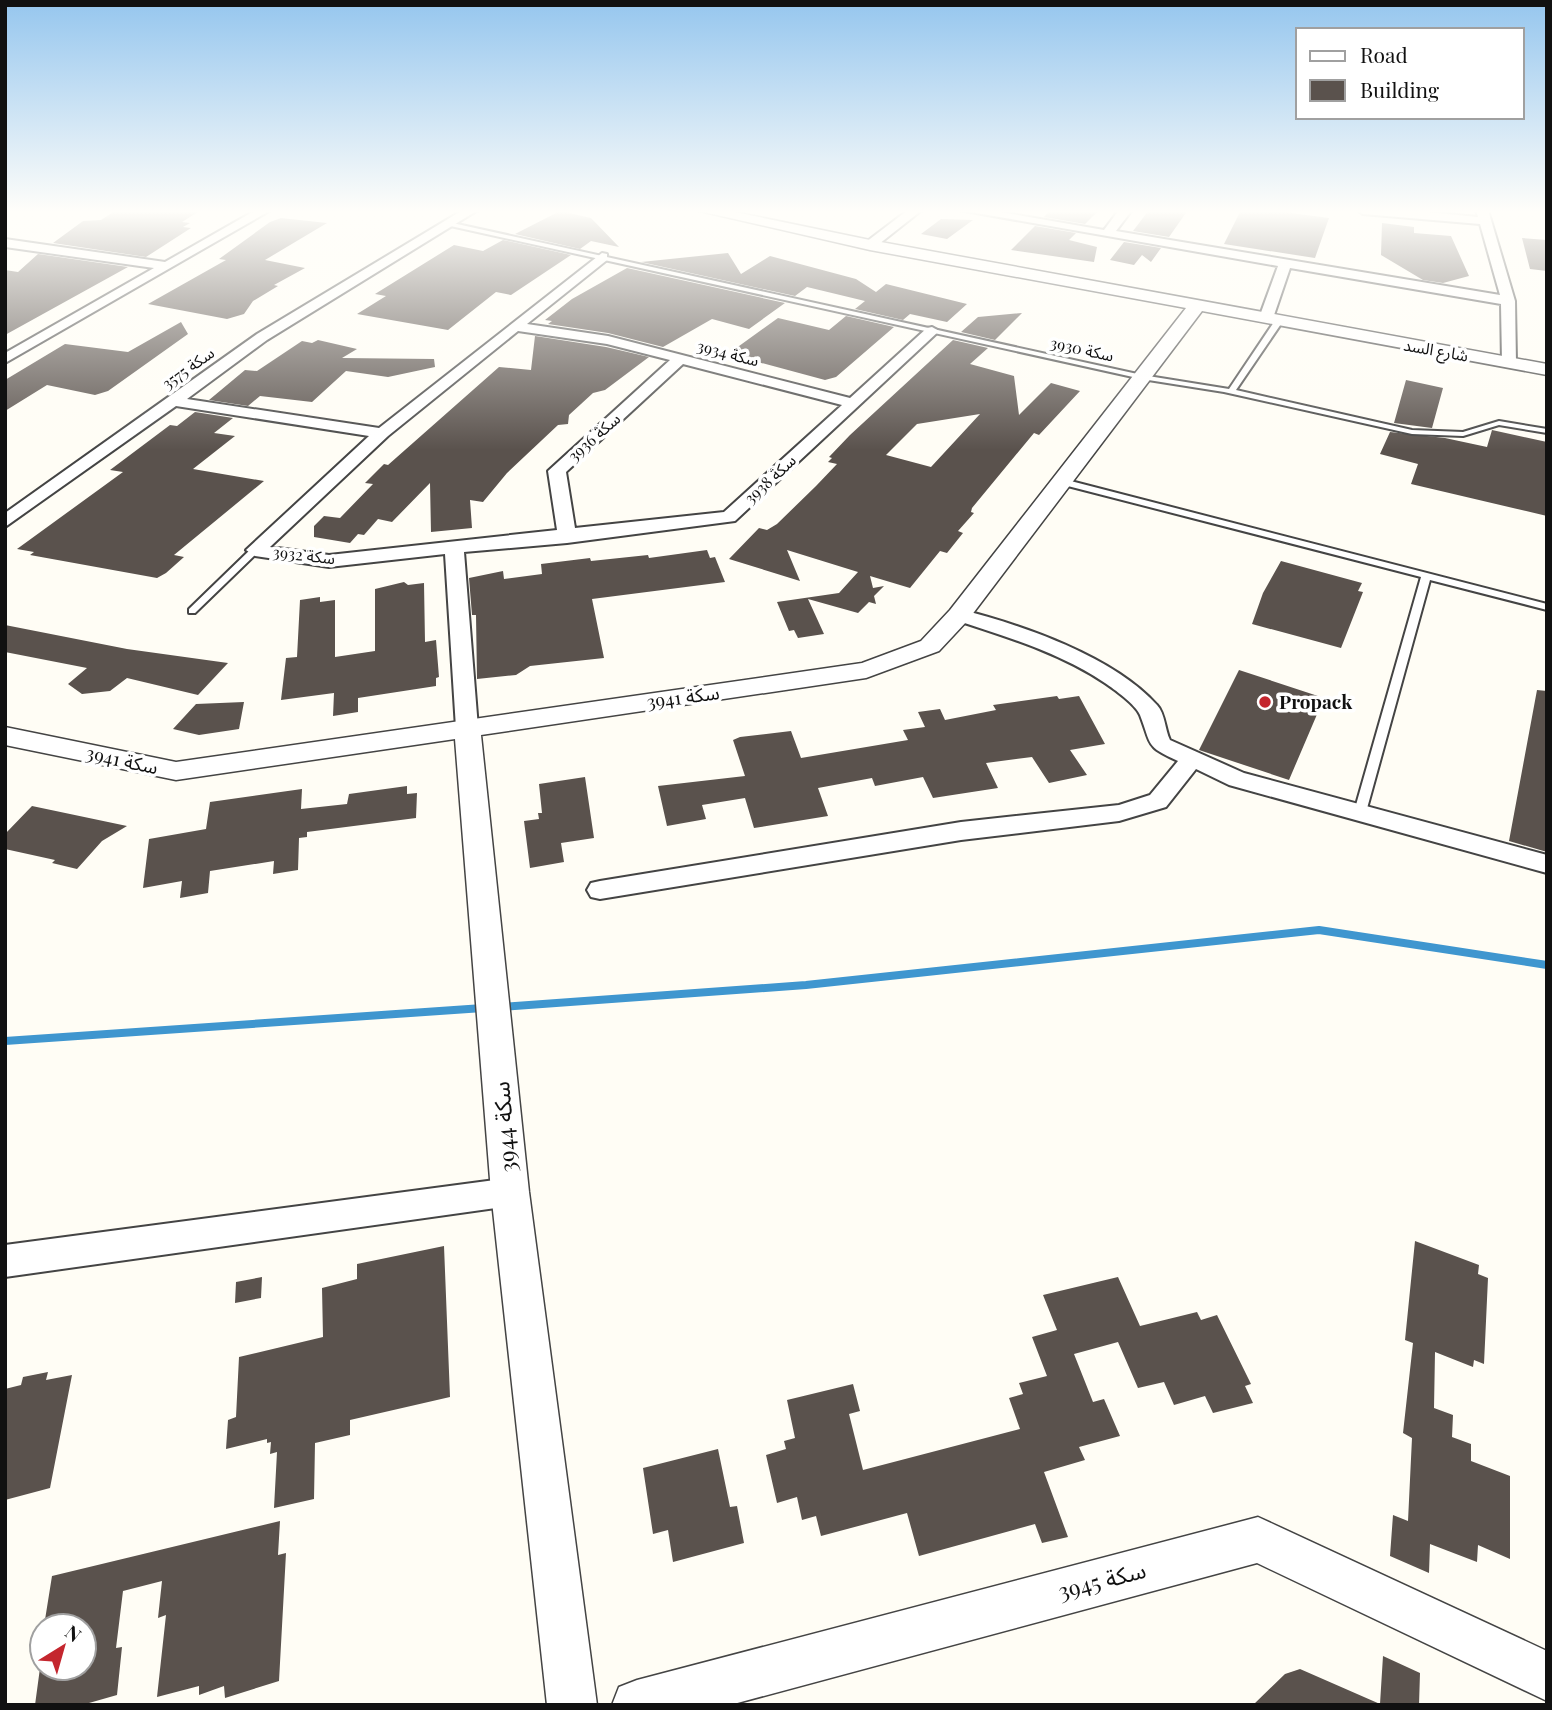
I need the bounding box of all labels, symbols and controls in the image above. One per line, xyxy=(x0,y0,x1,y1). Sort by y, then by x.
legend xyxy=(1296,28,1524,119)
text: Road xyxy=(1360,40,1408,68)
text: Building xyxy=(1360,75,1439,103)
street label: سكة 3930 xyxy=(1048,332,1116,365)
street label: شارع السد xyxy=(1402,334,1470,368)
street label: سكة 3934 xyxy=(695,335,761,370)
street label: سكة 3575 xyxy=(157,342,218,394)
street label: سكة 3936 xyxy=(563,408,624,466)
street label: سكة 3938 xyxy=(739,449,800,508)
street label: سكة 3932 xyxy=(272,541,336,568)
street label: سكة 3941 xyxy=(645,678,721,714)
place label: Propack xyxy=(1279,688,1353,714)
marker: Propack xyxy=(1257,694,1273,710)
street label: سكة 3941 xyxy=(84,739,161,779)
street label: سكة 3944 xyxy=(484,1080,523,1174)
street label: سكة 3945 xyxy=(1054,1553,1149,1606)
north arrow xyxy=(28,1612,98,1682)
text: N xyxy=(61,1618,87,1647)

